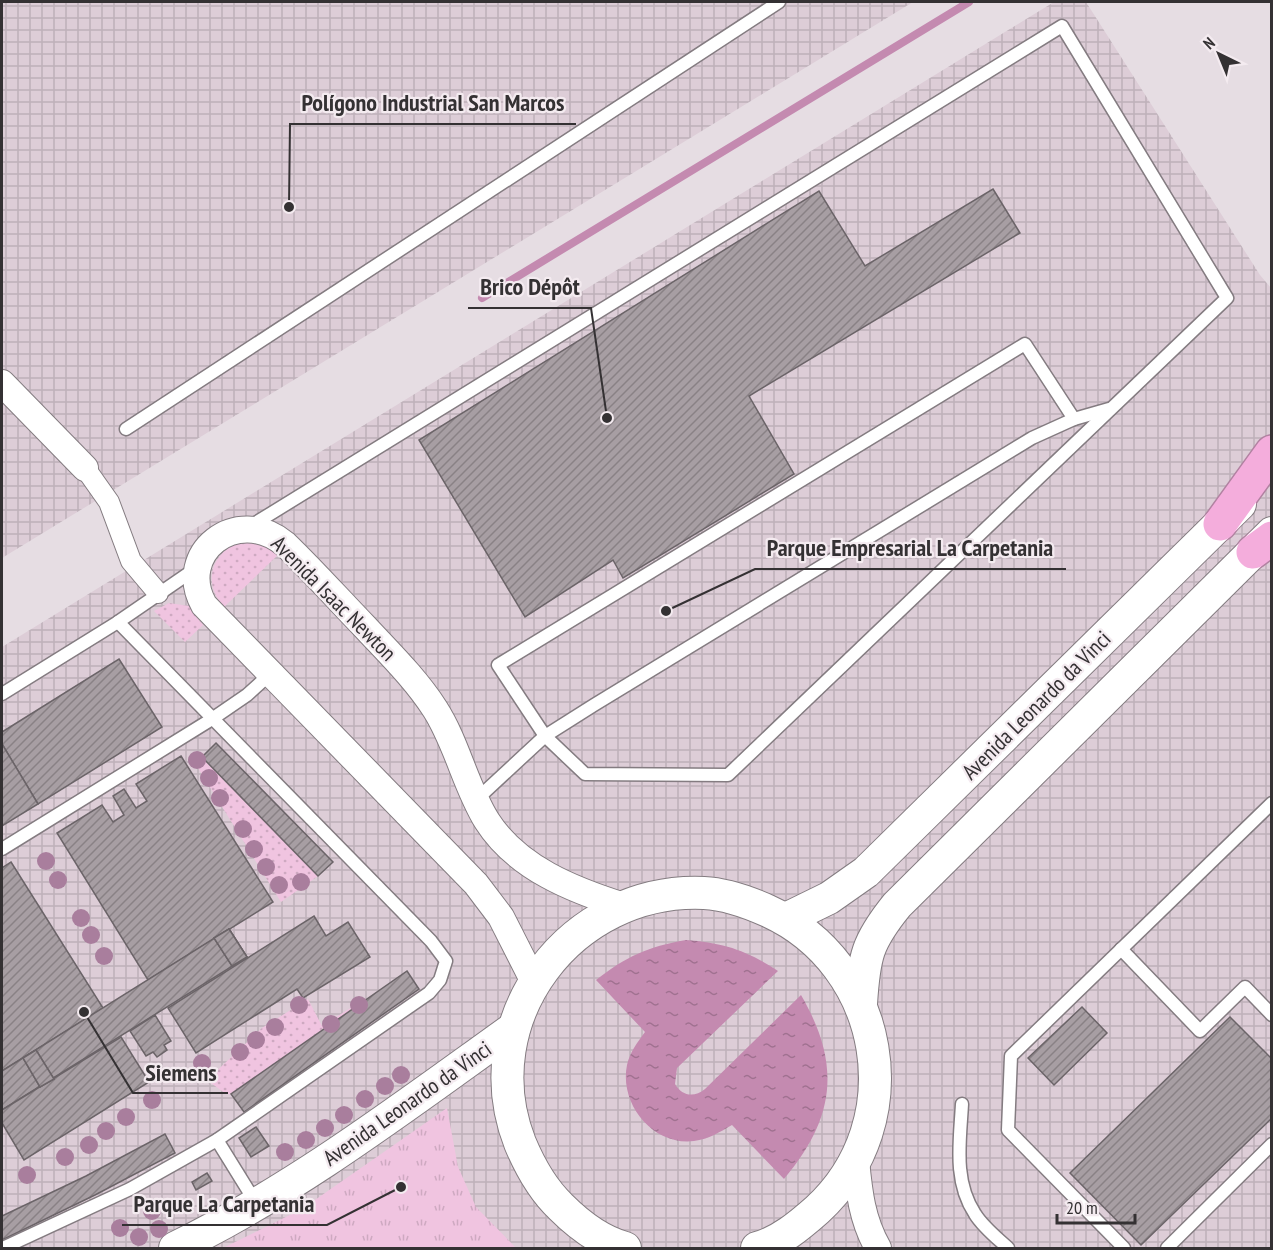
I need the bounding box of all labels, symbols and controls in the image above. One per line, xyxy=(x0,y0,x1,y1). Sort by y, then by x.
north arrow xyxy=(1189,24,1249,84)
text: N xyxy=(1199,33,1219,53)
callout: Polígono Industrial San Marcos xyxy=(290,82,576,124)
text: Polígono Industrial San Marcos xyxy=(302,87,564,118)
callout: Brico Dépôt xyxy=(468,266,591,308)
text: Brico Dépôt xyxy=(480,271,580,302)
callout: Parque Empresarial La Carpetania xyxy=(755,527,1066,569)
street label: Avenida Isaac Newton xyxy=(265,529,403,667)
text: Parque Empresarial La Carpetania xyxy=(767,532,1053,563)
street label: Avenida Leonardo da Vinci xyxy=(956,625,1116,785)
street label: Avenida Leonardo da Vinci xyxy=(317,1034,497,1172)
callout: Siemens xyxy=(133,1051,228,1093)
text: Siemens xyxy=(145,1057,217,1088)
callout: Parque La Carpetania xyxy=(122,1183,327,1225)
scale bar xyxy=(1057,1187,1135,1225)
text: Parque La Carpetania xyxy=(134,1188,314,1219)
text: 20 m xyxy=(1066,1196,1098,1219)

